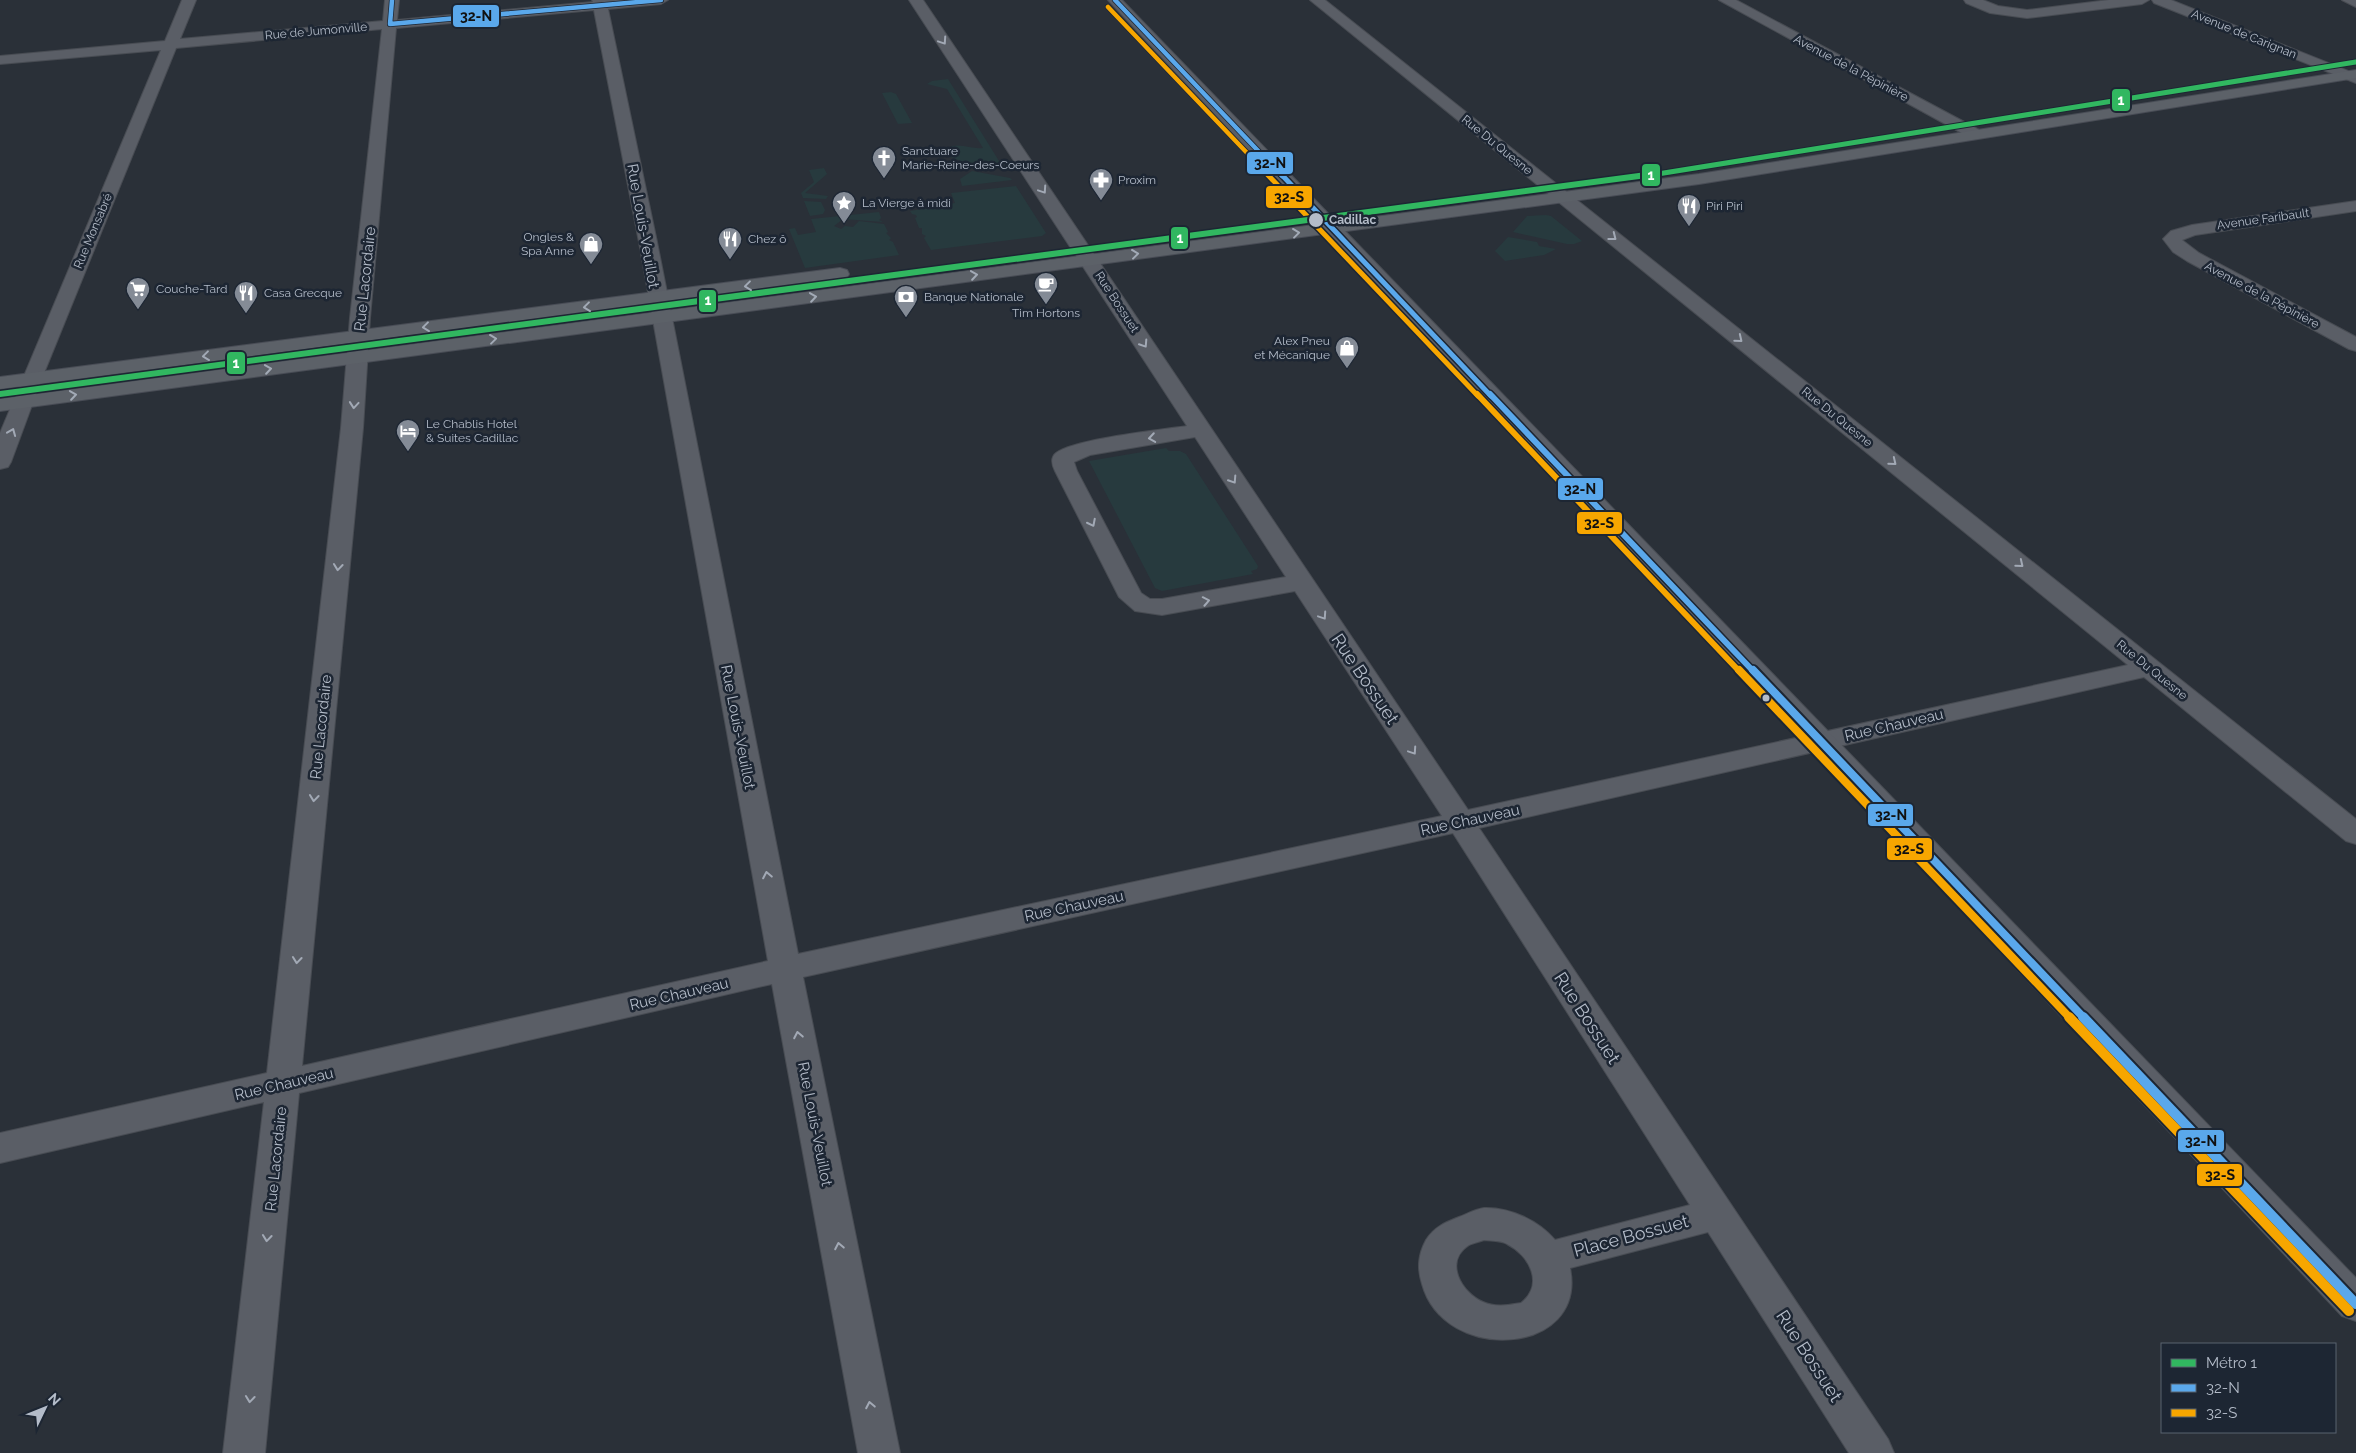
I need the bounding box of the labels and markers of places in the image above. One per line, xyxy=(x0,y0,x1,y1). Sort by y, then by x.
place label: Sanctuare Marie-Reine-des-Coeurs xyxy=(902,144,1039,172)
church icon: Sanctuare Marie-Reine-des-Coeurs xyxy=(871,145,897,179)
pharmacy icon: Proxim xyxy=(1088,167,1114,201)
place label: Proxim xyxy=(1118,173,1156,187)
place icon: La Vierge à midi xyxy=(831,190,857,224)
restaurant icon: Piri Piri xyxy=(1676,193,1702,227)
place label: La Vierge à midi xyxy=(862,196,951,210)
place label: Piri Piri xyxy=(1706,199,1743,213)
marker: Cadillac xyxy=(1307,211,1325,229)
place label: Cadillac xyxy=(1329,213,1376,227)
restaurant icon: Chez ô xyxy=(717,226,743,260)
place label: Ongles & Spa Anne xyxy=(521,230,574,258)
shop icon: Ongles & Spa Anne xyxy=(578,231,604,265)
place label: Chez ô xyxy=(748,232,786,246)
cafe icon: Tim Hortons xyxy=(1033,271,1059,305)
supermarket icon: Couche-Tard xyxy=(125,276,151,310)
restaurant icon: Casa Grecque xyxy=(233,280,259,314)
place label: Couche-Tard xyxy=(156,282,228,296)
bank icon: Banque Nationale xyxy=(893,284,919,318)
place label: Casa Grecque xyxy=(264,286,342,300)
place label: Banque Nationale xyxy=(924,290,1023,304)
place label: Tim Hortons xyxy=(1012,306,1080,320)
place label: Alex Pneu et Mécanique xyxy=(1254,334,1330,362)
shop icon: Alex Pneu et Mécanique xyxy=(1334,335,1360,369)
place label: Le Chablis Hotel & Suites Cadillac xyxy=(426,417,519,445)
hotel icon: Le Chablis Hotel & Suites Cadillac xyxy=(395,418,421,452)
unlabelled marker xyxy=(1761,693,1771,703)

